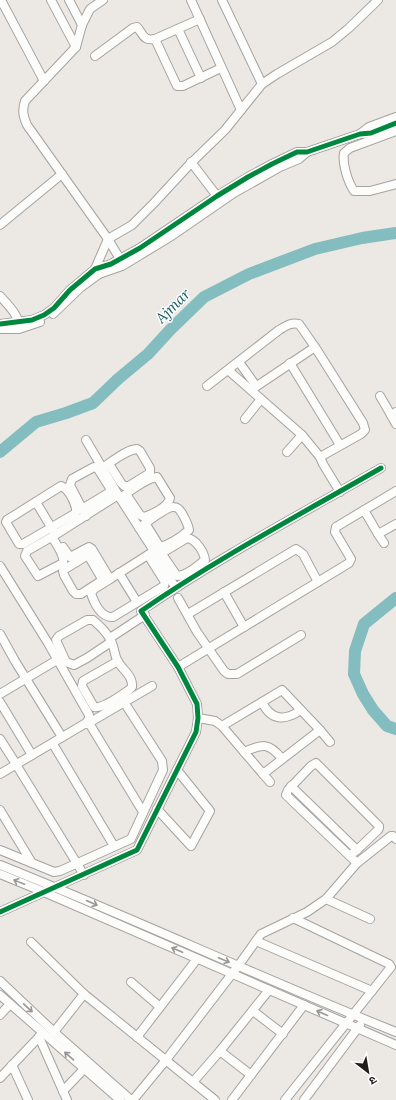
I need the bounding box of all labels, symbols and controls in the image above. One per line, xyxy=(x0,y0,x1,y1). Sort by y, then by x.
water label: Ajmar xyxy=(151,284,194,328)
one-way arrow xyxy=(13,878,25,885)
one-way arrow xyxy=(85,900,97,907)
one-way arrow xyxy=(171,946,183,953)
one-way arrow xyxy=(217,957,229,965)
one-way arrow xyxy=(23,1003,33,1013)
one-way arrow xyxy=(316,1009,328,1016)
one-way arrow xyxy=(64,1052,74,1061)
north arrow xyxy=(348,1052,388,1092)
text: उ xyxy=(366,1073,380,1089)

